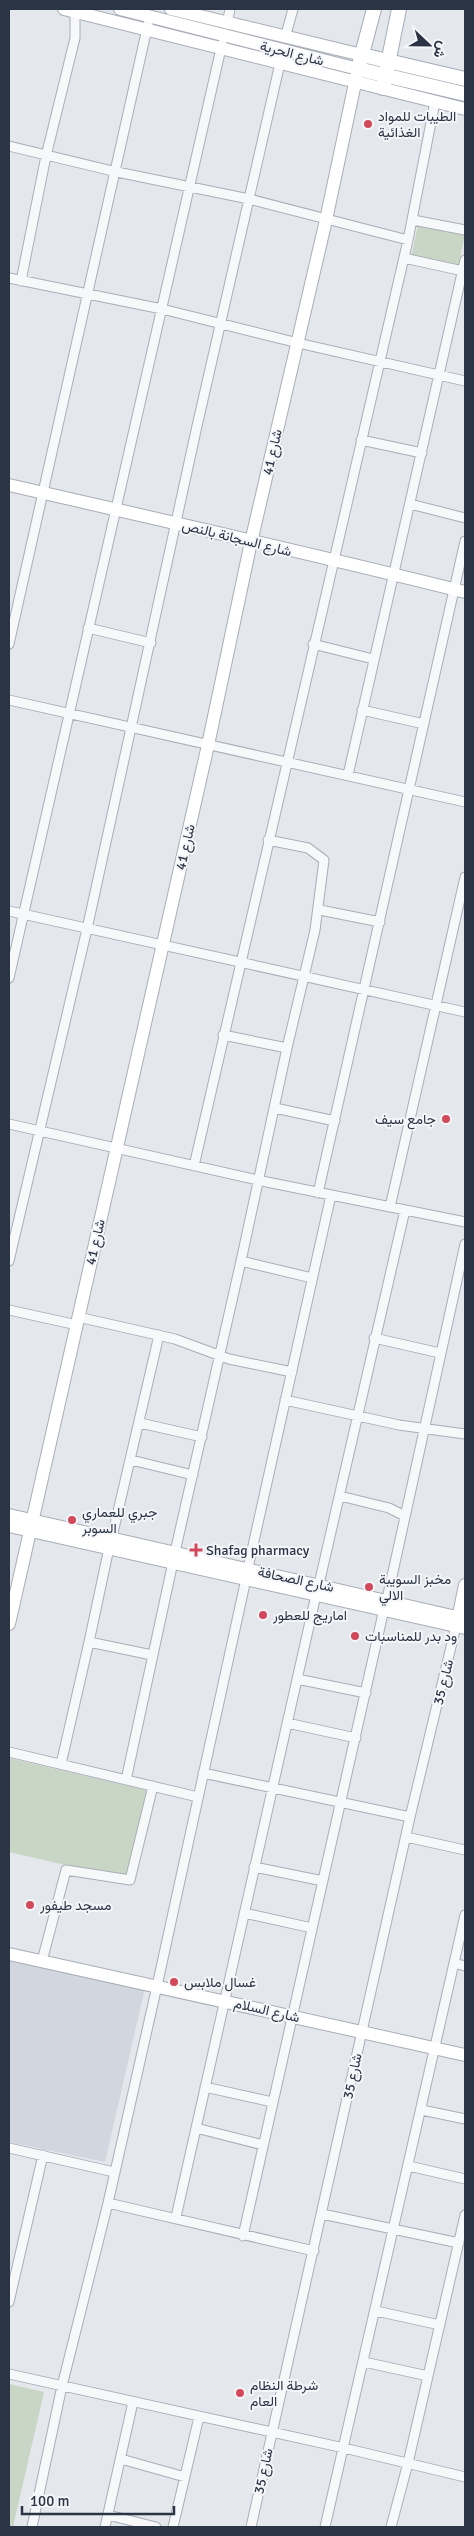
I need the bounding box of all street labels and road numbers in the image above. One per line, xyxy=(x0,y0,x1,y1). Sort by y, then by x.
street label: شارع الحرية xyxy=(258,37,326,72)
street label: شارع 41 xyxy=(259,428,288,477)
street label: شارع السجانة بالنص xyxy=(180,517,293,562)
street label: شارع 41 xyxy=(172,823,201,872)
street label: شارع 41 xyxy=(82,1218,111,1267)
street label: شارع الصحافة xyxy=(256,1563,336,1598)
street label: شارع 35 xyxy=(430,1658,459,1707)
street label: شارع السلام xyxy=(232,1995,301,2028)
street label: شارع 35 xyxy=(339,2052,368,2101)
street label: شارع 35 xyxy=(250,2447,279,2496)

